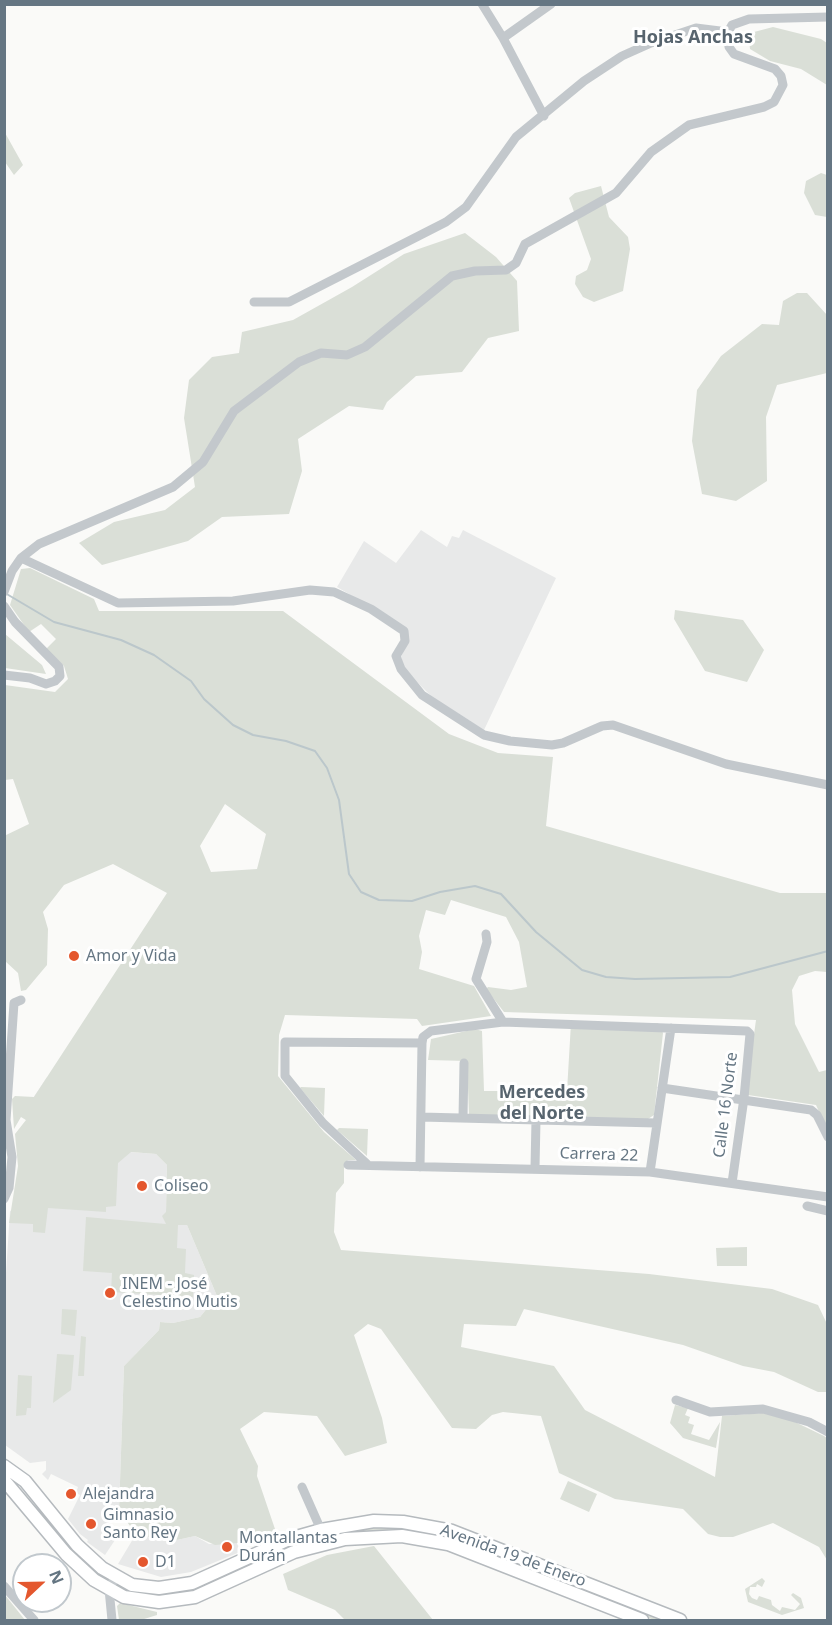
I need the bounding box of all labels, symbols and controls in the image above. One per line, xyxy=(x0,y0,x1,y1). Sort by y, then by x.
district label: Hojas Anchas xyxy=(633,27,753,49)
place label: Amor y Vida xyxy=(86,946,176,966)
marker: Amor y Vida xyxy=(67,949,81,963)
street label: Calle 16 Norte xyxy=(710,1051,742,1159)
district label: Mercedes del Norte xyxy=(499,1082,585,1124)
street label: Carrera 22 xyxy=(559,1144,639,1166)
place label: Coliseo xyxy=(154,1176,208,1196)
marker: Coliseo xyxy=(135,1179,149,1193)
place label: INEM - José Celestino Mutis xyxy=(122,1274,238,1312)
marker: INEM - José Celestino Mutis xyxy=(103,1286,117,1300)
place label: Alejandra xyxy=(83,1484,154,1504)
marker: Alejandra xyxy=(64,1487,78,1501)
place label: Gimnasio Santo Rey xyxy=(103,1505,177,1543)
marker: Gimnasio Santo Rey xyxy=(84,1517,98,1531)
street label: Avenida 19 de Enero xyxy=(438,1521,588,1591)
place label: Montallantas Durán xyxy=(239,1528,337,1566)
marker: Montallantas Durán xyxy=(220,1540,234,1554)
place label: D1 xyxy=(155,1552,176,1572)
north arrow xyxy=(12,1553,72,1613)
marker: D1 xyxy=(136,1555,150,1569)
text: N xyxy=(44,1567,69,1587)

